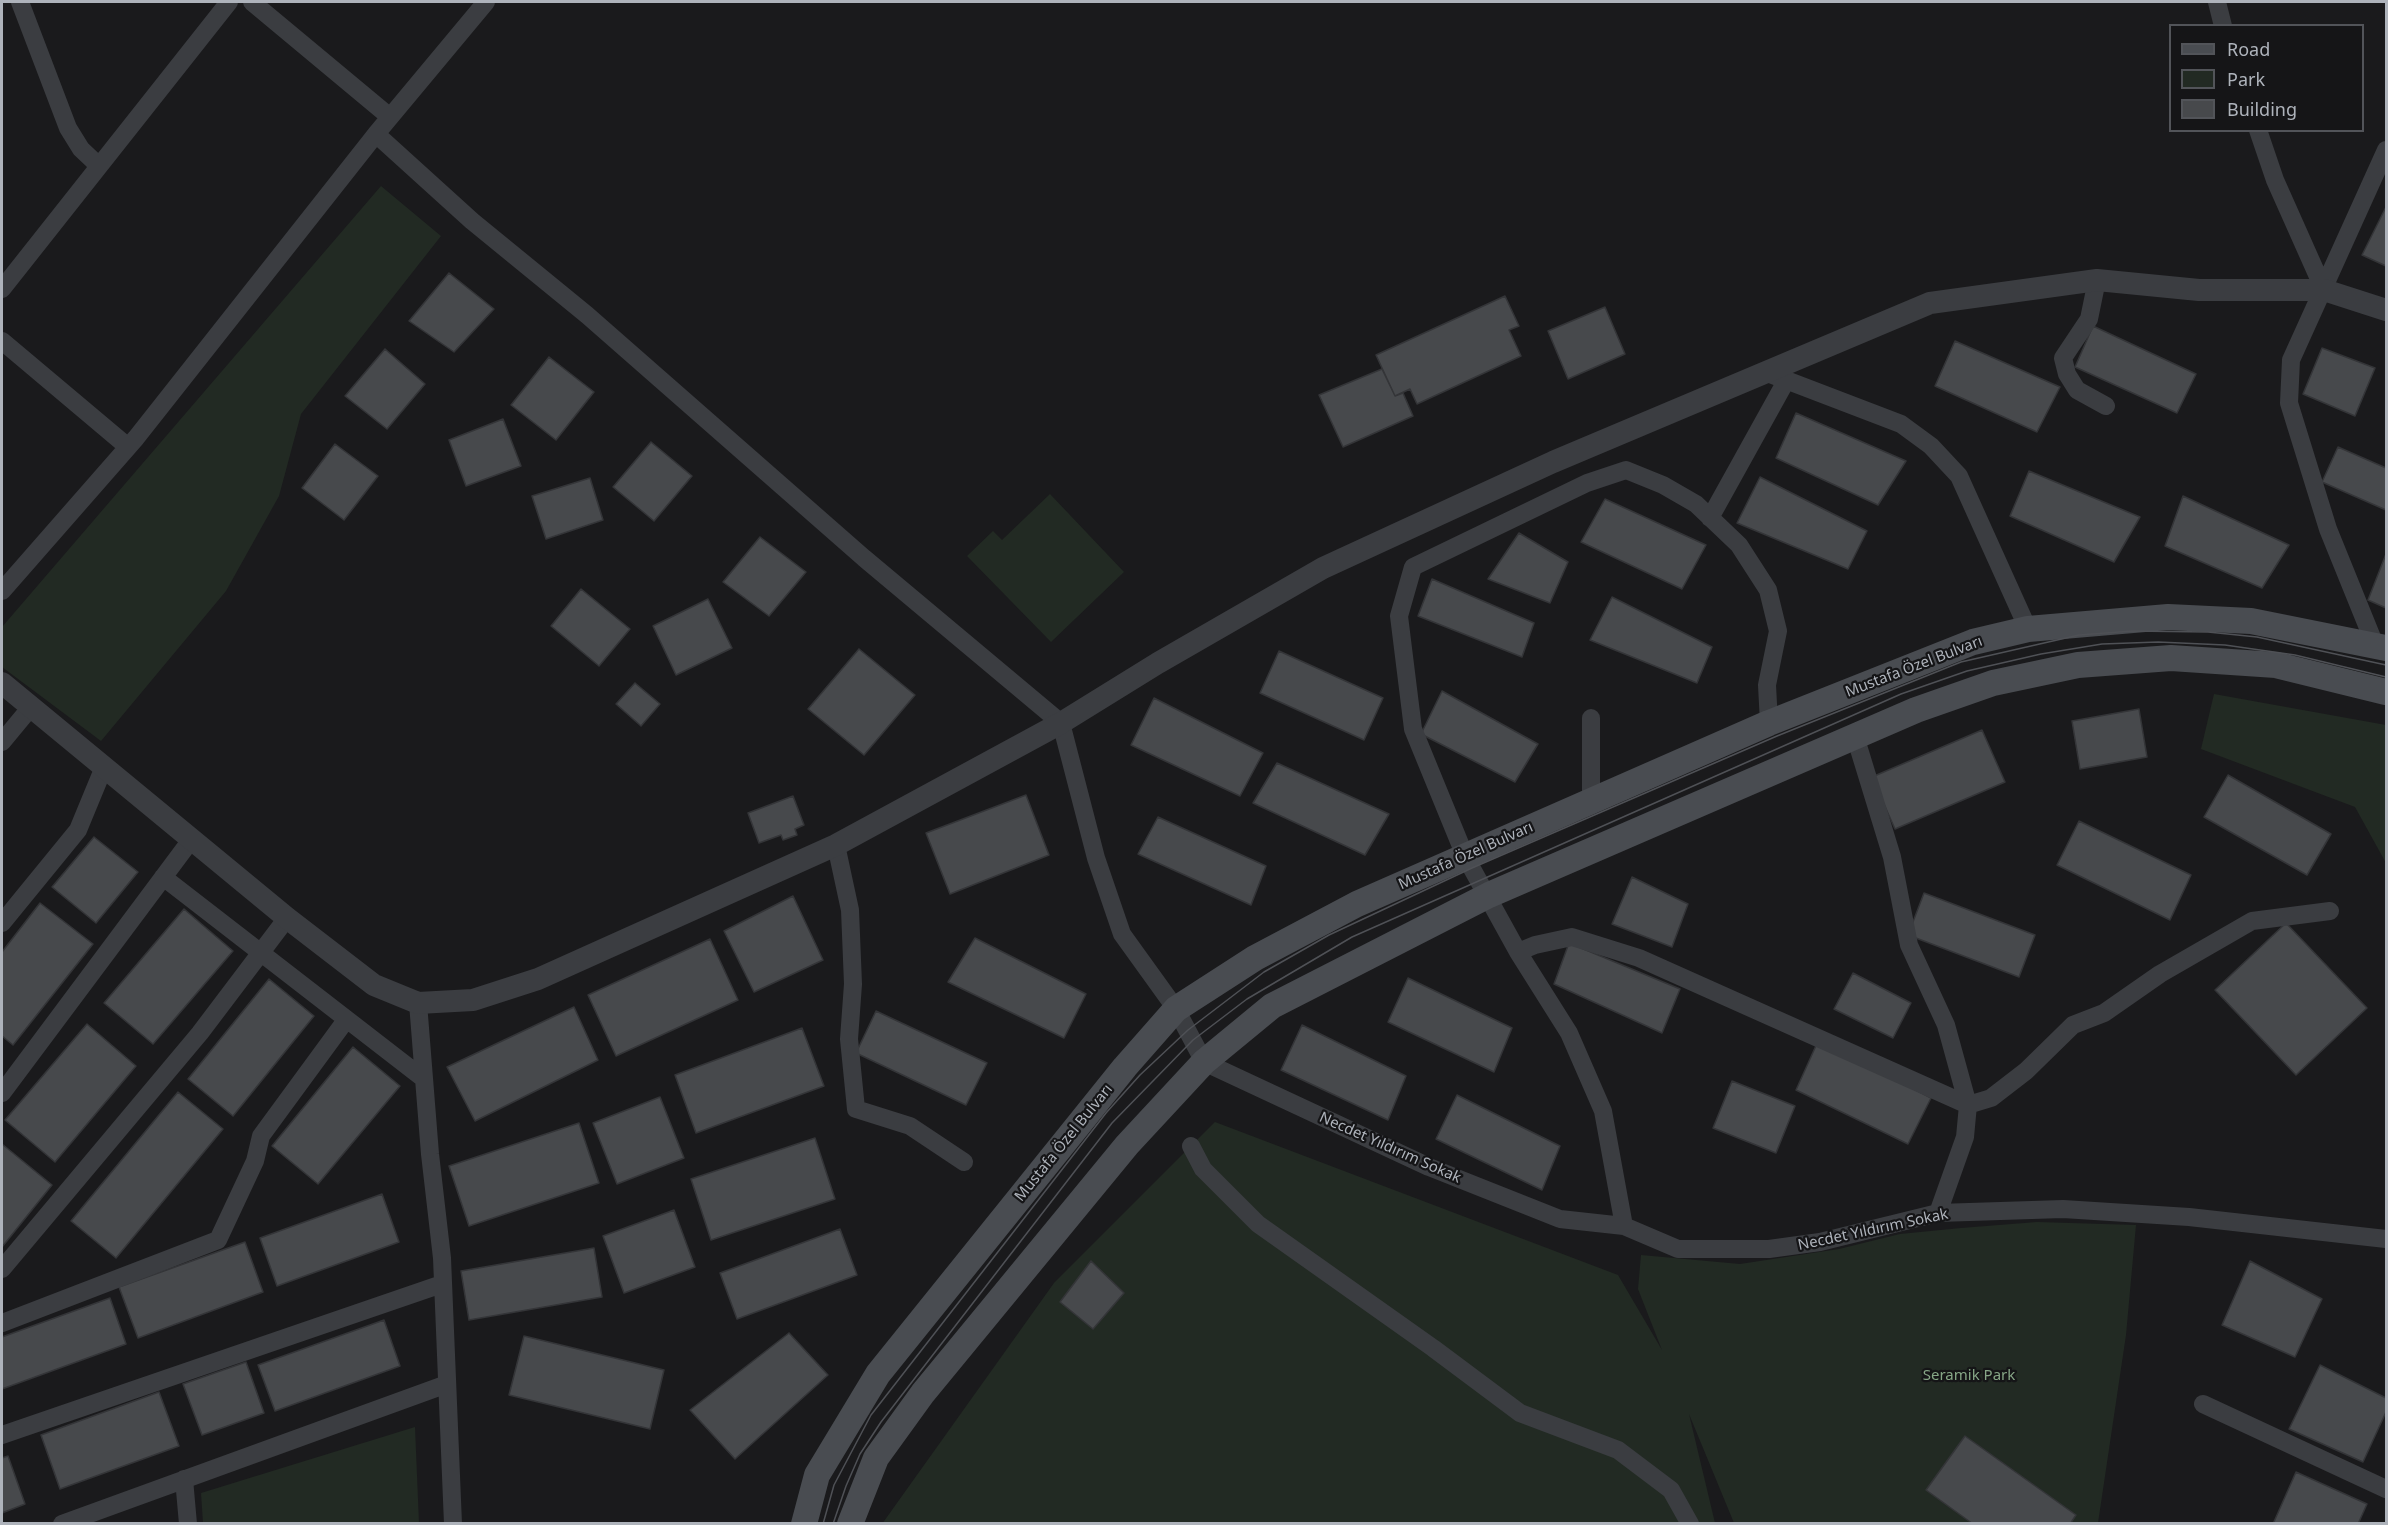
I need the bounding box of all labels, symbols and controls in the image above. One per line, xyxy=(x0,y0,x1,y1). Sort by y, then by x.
legend xyxy=(2169,24,2364,132)
text: Road xyxy=(2227,37,2270,61)
text: Park xyxy=(2227,67,2265,91)
text: Building xyxy=(2227,97,2297,121)
street label: Mustafa Özel Bulvarı xyxy=(1843,633,1985,701)
street label: Mustafa Özel Bulvarı xyxy=(1396,818,1536,894)
street label: Mustafa Özel Bulvarı xyxy=(1011,1081,1117,1205)
street label: Necdet Yıldırım Sokak xyxy=(1316,1109,1464,1187)
street label: Necdet Yıldırım Sokak xyxy=(1796,1205,1950,1255)
park label: Seramik Park xyxy=(1923,1367,2015,1385)

